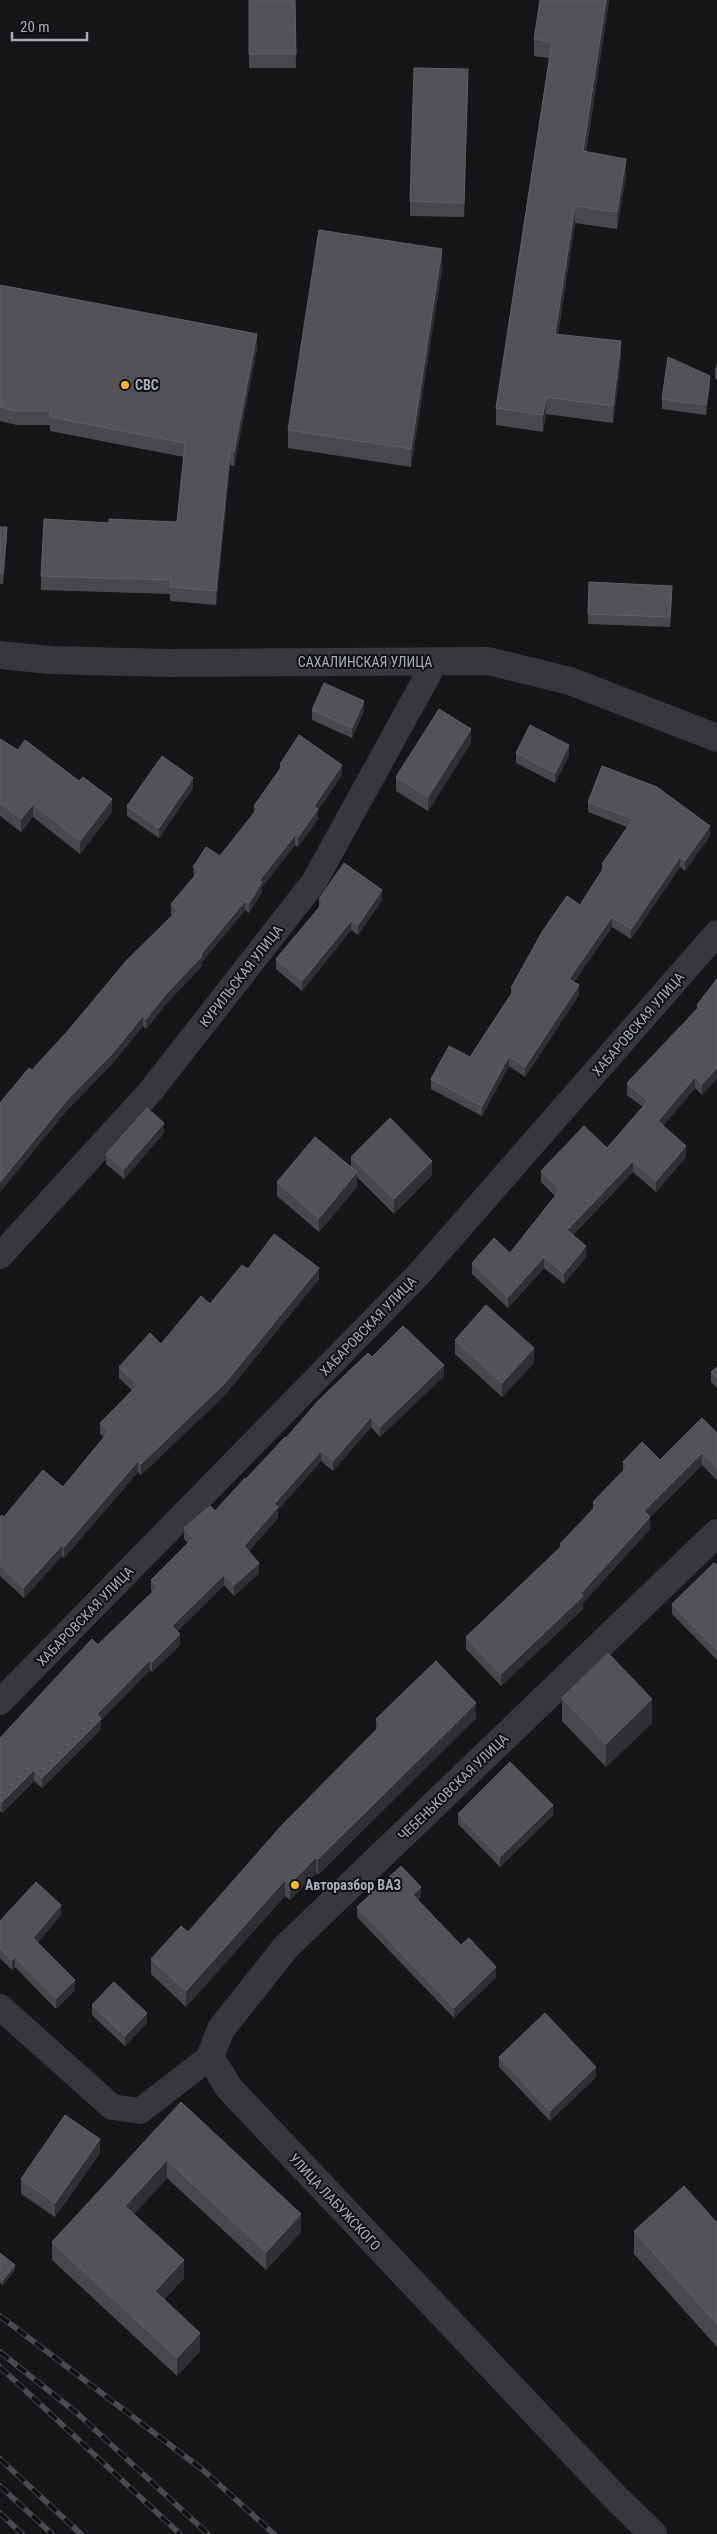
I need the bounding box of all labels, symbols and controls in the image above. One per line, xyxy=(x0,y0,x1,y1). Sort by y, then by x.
scale bar xyxy=(12,10,88,42)
text: 20 m xyxy=(20,18,50,36)
place label: СВС xyxy=(135,377,159,393)
marker: СВС xyxy=(119,379,131,391)
street label: САХАЛИНСКАЯ УЛИЦА xyxy=(298,654,432,670)
street label: КУРИЛЬСКАЯ УЛИЦА xyxy=(196,922,286,1030)
street label: ХАБАРОВСКАЯ УЛИЦА xyxy=(589,969,687,1079)
street label: ХАБАРОВСКАЯ УЛИЦА xyxy=(316,1273,420,1379)
street label: ХАБАРОВСКАЯ УЛИЦА xyxy=(33,1563,137,1669)
street label: ЧЕБЕНЬКОВСКАЯ УЛИЦА xyxy=(395,1730,511,1844)
place label: Авторазбор ВАЗ xyxy=(305,1877,401,1893)
marker: Авторазбор ВАЗ xyxy=(289,1879,301,1891)
street label: УЛИЦА ЛАБУЖСКОГО xyxy=(286,2150,384,2254)

